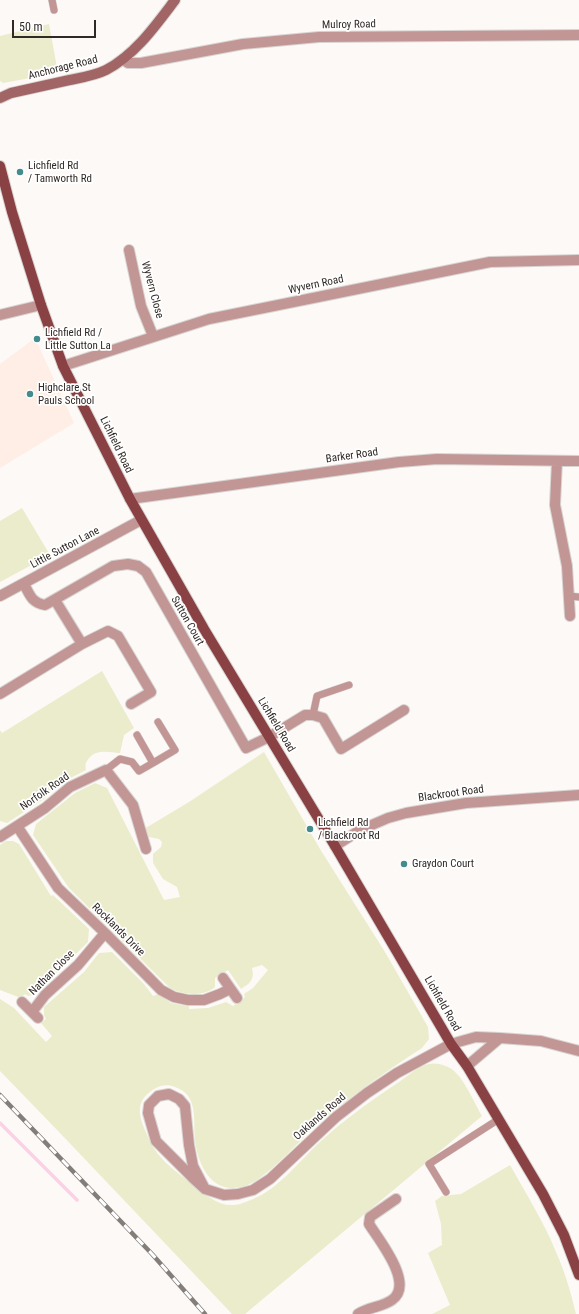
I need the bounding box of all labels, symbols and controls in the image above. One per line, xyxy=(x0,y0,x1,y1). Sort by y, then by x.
scale bar xyxy=(14,12,98,38)
street label: Mulroy Road xyxy=(322,18,376,32)
text: 50 m xyxy=(19,20,43,34)
street label: Anchorage Road xyxy=(27,53,99,83)
place label: Lichfield Rd / Tamworth Rd xyxy=(28,159,92,185)
marker: Lichfield Rd / Tamworth Rd xyxy=(15,167,25,177)
street label: Wyvern Close xyxy=(138,260,166,320)
street label: Wyvern Road xyxy=(287,273,345,297)
place label: Lichfield Rd / Little Sutton La xyxy=(45,326,111,352)
marker: Lichfield Rd / Little Sutton La xyxy=(32,334,42,344)
place label: Highclare St Pauls School xyxy=(38,381,94,407)
marker: Highclare St Pauls School xyxy=(25,389,35,399)
street label: Lichfield Road xyxy=(97,415,135,475)
street label: Barker Road xyxy=(325,446,379,466)
street label: Little Sutton Lane xyxy=(28,524,102,572)
street label: Sutton Court xyxy=(168,594,206,648)
street label: Lichfield Road xyxy=(255,695,297,755)
street label: Norfolk Road xyxy=(18,770,72,814)
street label: Blackroot Road xyxy=(417,783,485,805)
place label: Lichfield Rd / Blackroot Rd xyxy=(318,816,380,842)
marker: Lichfield Rd / Blackroot Rd xyxy=(305,824,315,834)
place label: Graydon Court xyxy=(412,857,474,871)
marker: Graydon Court xyxy=(399,859,409,869)
street label: Rocklands Drive xyxy=(89,901,147,959)
street label: Nathan Close xyxy=(27,948,77,998)
street label: Lichfield Road xyxy=(421,974,463,1034)
street label: Oaklands Road xyxy=(291,1091,349,1143)

